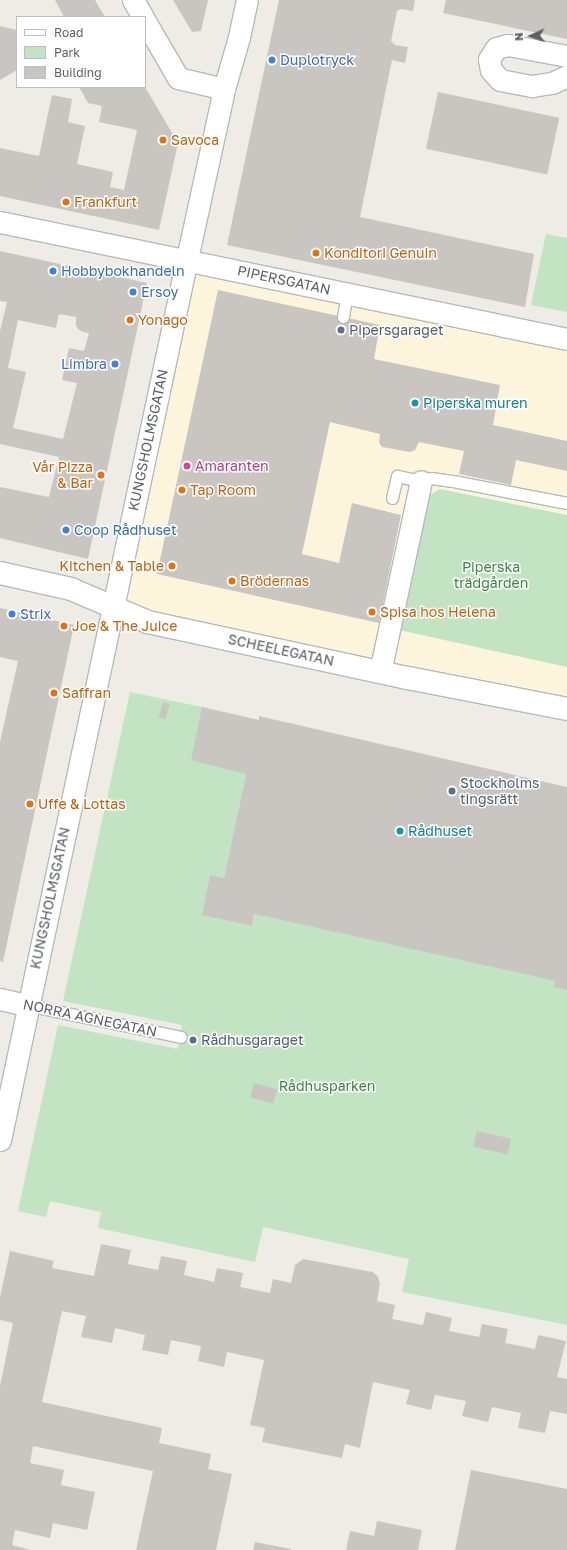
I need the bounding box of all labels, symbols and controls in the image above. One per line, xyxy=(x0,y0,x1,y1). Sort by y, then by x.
legend xyxy=(16,16,146,88)
north arrow xyxy=(511,16,551,56)
text: Road xyxy=(54,25,83,40)
text: N xyxy=(512,32,525,41)
text: Park xyxy=(54,45,80,60)
place label: Duplotryck xyxy=(280,52,354,68)
marker: Duplotryck xyxy=(267,55,277,65)
text: Building xyxy=(54,65,102,80)
place label: Savoca xyxy=(171,132,219,148)
marker: Savoca xyxy=(158,135,168,145)
place label: Frankfurt xyxy=(74,194,137,210)
marker: Frankfurt xyxy=(61,197,71,207)
place label: Konditori Genuin xyxy=(324,245,437,261)
marker: Konditori Genuin xyxy=(311,248,321,258)
street label: PIPERSGATAN xyxy=(236,262,332,298)
place label: Hobbybokhandeln xyxy=(61,263,185,279)
marker: Hobbybokhandeln xyxy=(48,266,58,276)
place label: Ersoy xyxy=(141,284,178,300)
marker: Ersoy xyxy=(128,287,138,297)
place label: Yonago xyxy=(138,312,188,328)
marker: Yonago xyxy=(125,315,135,325)
place label: Pipersgaraget xyxy=(349,322,444,338)
marker: Pipersgaraget xyxy=(336,325,346,335)
place label: Limbra xyxy=(61,356,107,372)
marker: Limbra xyxy=(110,359,120,369)
street label: KUNGSHOLMSGATAN xyxy=(125,367,171,513)
place label: Piperska muren xyxy=(423,395,528,411)
marker: Piperska muren xyxy=(410,398,420,408)
place label: Amaranten xyxy=(195,458,269,474)
place label: Vår Pizza & Bar xyxy=(32,459,93,492)
marker: Amaranten xyxy=(182,461,192,471)
marker: Vår Pizza & Bar xyxy=(96,470,106,480)
place label: Tap Room xyxy=(190,482,256,498)
marker: Tap Room xyxy=(177,485,187,495)
place label: Coop Rådhuset xyxy=(74,522,177,538)
marker: Coop Rådhuset xyxy=(61,525,71,535)
place label: Kitchen & Table xyxy=(59,558,164,574)
park label: Piperska trädgården xyxy=(454,559,528,592)
marker: Kitchen & Table xyxy=(167,561,177,571)
place label: Brödernas xyxy=(240,573,309,589)
marker: Brödernas xyxy=(227,576,237,586)
place label: Spisa hos Helena xyxy=(380,604,496,620)
place label: Strix xyxy=(20,606,51,622)
marker: Spisa hos Helena xyxy=(367,607,377,617)
marker: Strix xyxy=(7,609,17,619)
place label: Joe & The Juice xyxy=(72,618,177,634)
marker: Joe & The Juice xyxy=(59,621,69,631)
street label: SCHEELEGATAN xyxy=(226,631,336,669)
place label: Saffran xyxy=(62,685,111,701)
marker: Saffran xyxy=(49,688,59,698)
place label: Stockholms tingsrätt xyxy=(460,775,540,808)
marker: Stockholms tingsrätt xyxy=(447,786,457,796)
place label: Uffe & Lottas xyxy=(38,796,126,812)
marker: Uffe & Lottas xyxy=(25,799,35,809)
place label: Rådhuset xyxy=(408,823,472,839)
street label: KUNGSHOLMSGATAN xyxy=(27,825,73,971)
marker: Rådhuset xyxy=(395,826,405,836)
street label: NORRA AGNEGATAN xyxy=(22,996,158,1040)
place label: Rådhusgaraget xyxy=(201,1032,303,1048)
marker: Rådhusgaraget xyxy=(188,1035,198,1045)
park label: Rådhusparken xyxy=(279,1078,375,1094)

